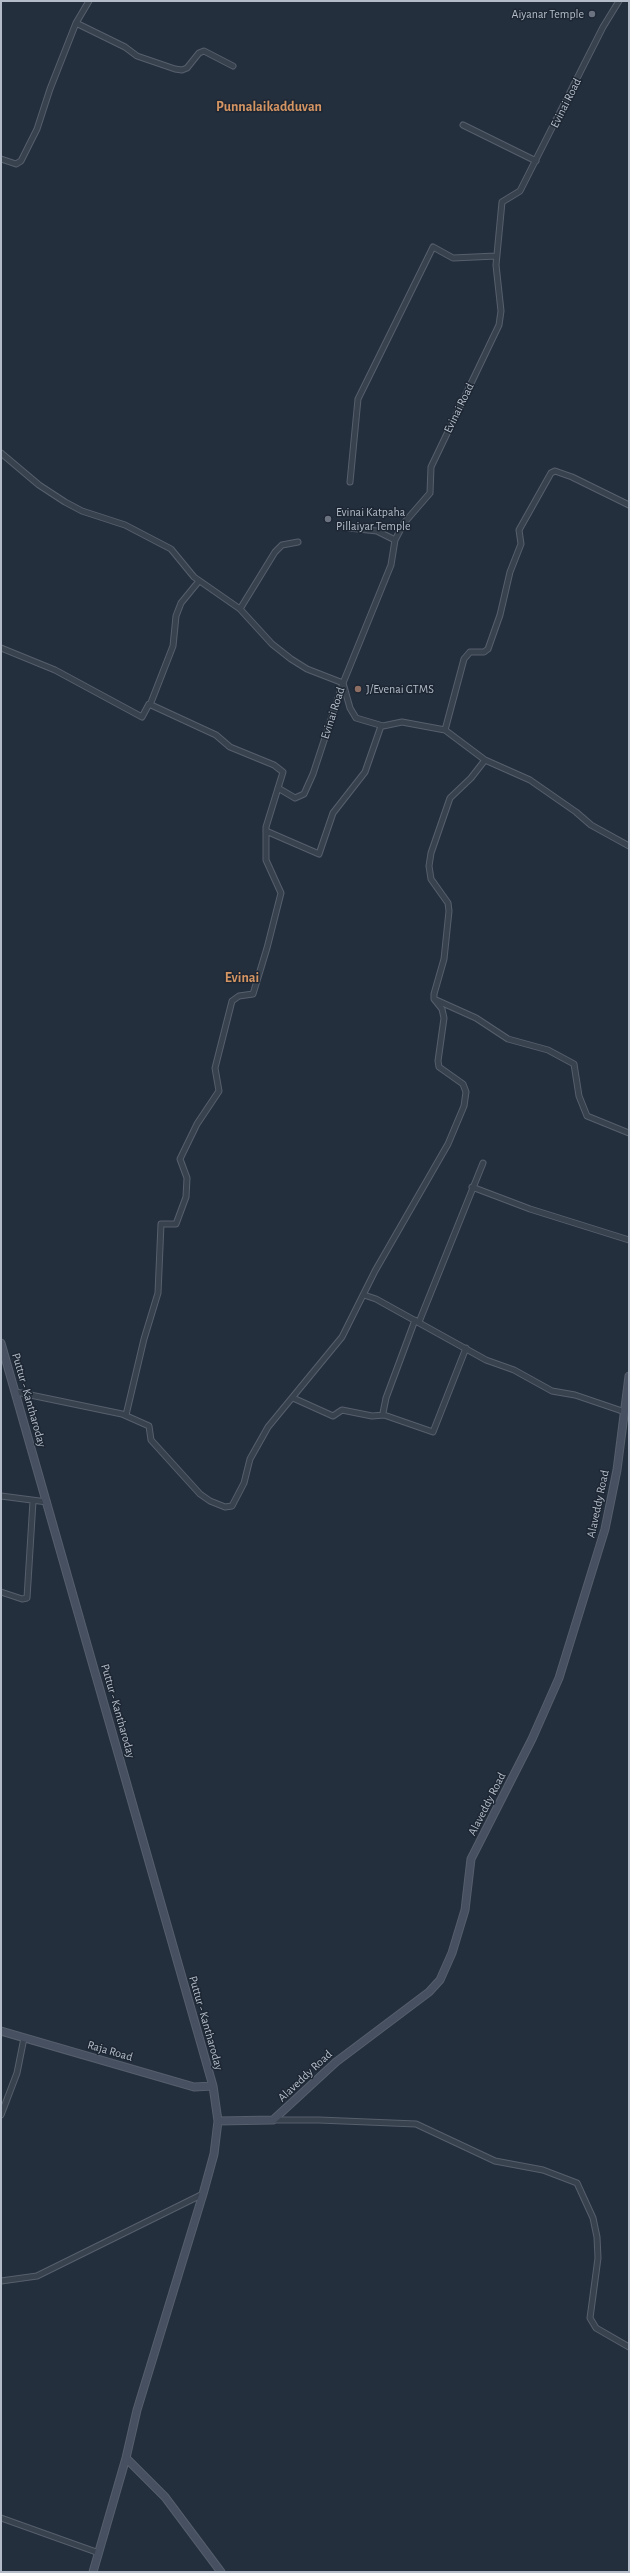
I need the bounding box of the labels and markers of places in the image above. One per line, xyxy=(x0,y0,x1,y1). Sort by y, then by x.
place label: Aiyanar Temple xyxy=(512,7,584,21)
marker: Aiyanar Temple xyxy=(587,9,597,19)
place label: Evinai Katpaha Pillaiyar Temple xyxy=(336,505,411,533)
marker: Evinai Katpaha Pillaiyar Temple xyxy=(323,514,333,524)
place label: J/Evenai GTMS xyxy=(366,682,434,696)
marker: J/Evenai GTMS xyxy=(353,684,363,694)

